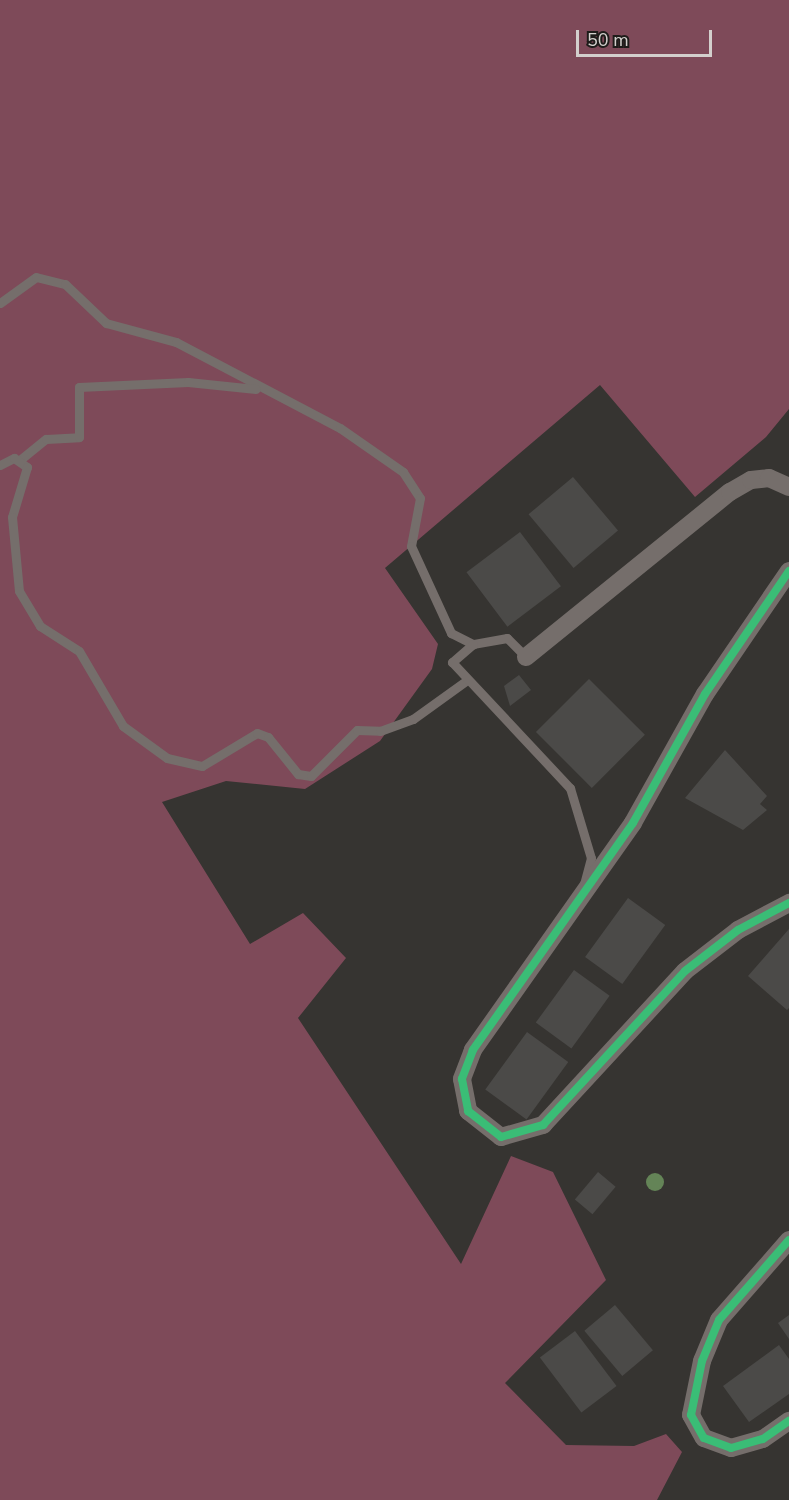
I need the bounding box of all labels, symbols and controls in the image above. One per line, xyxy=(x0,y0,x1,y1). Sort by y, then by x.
scale bar xyxy=(579,18,716,56)
text: 50 m xyxy=(587,28,629,52)

